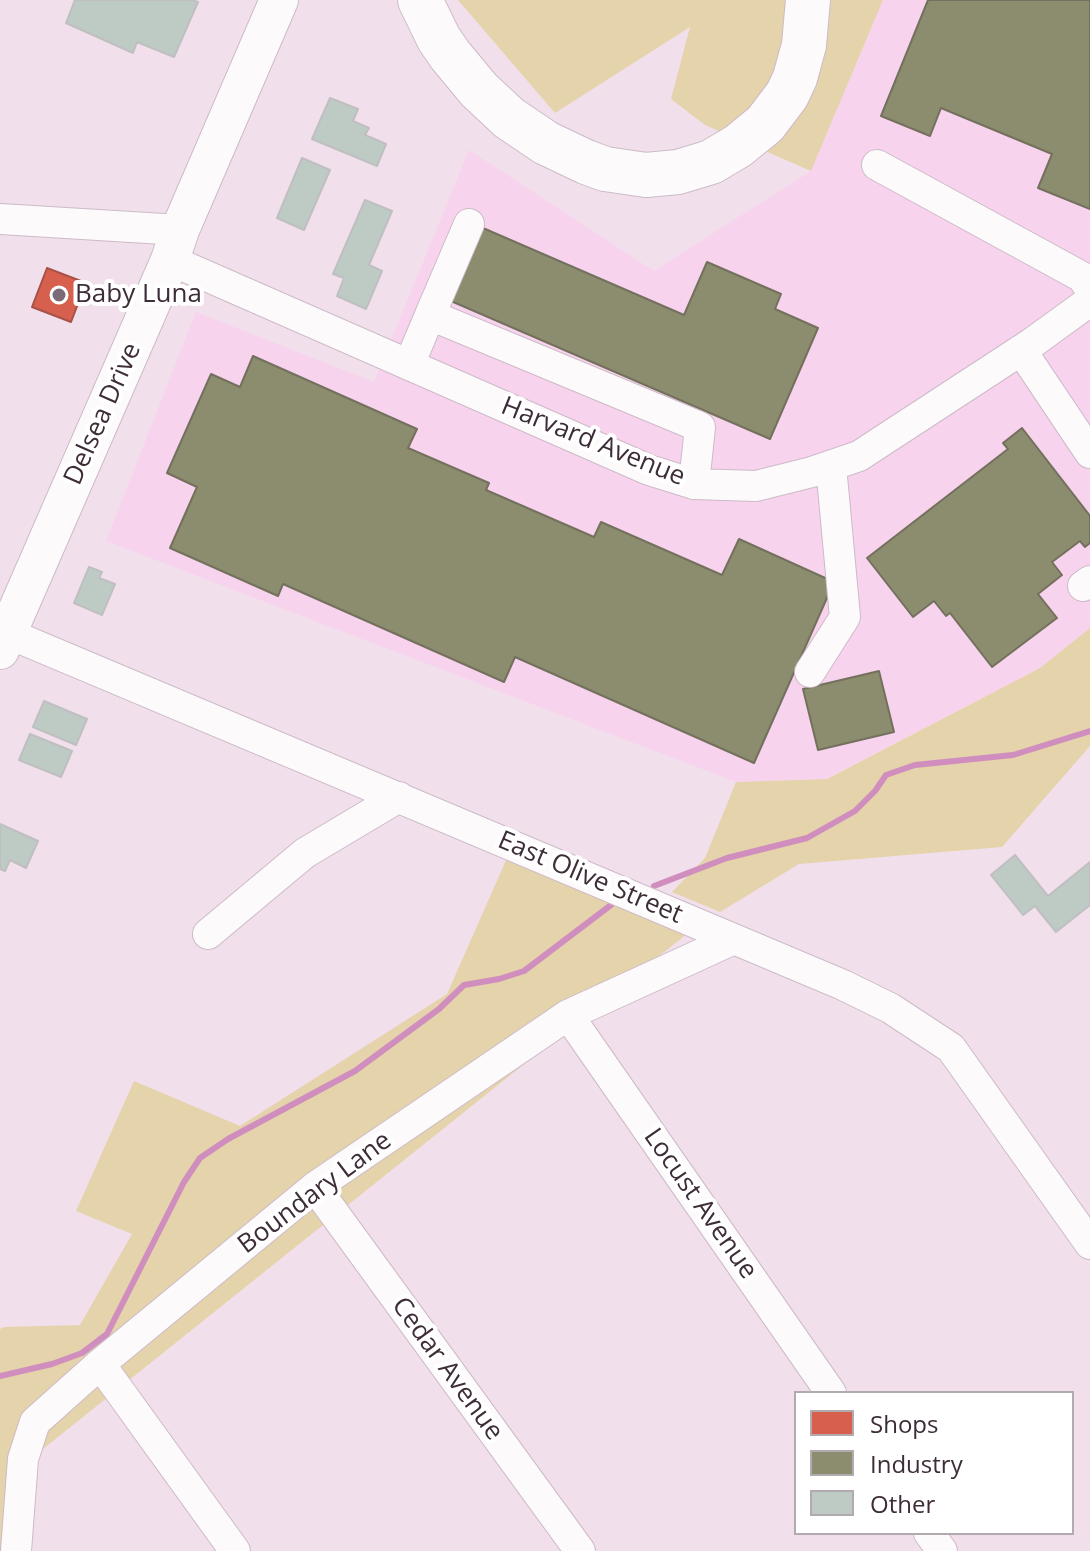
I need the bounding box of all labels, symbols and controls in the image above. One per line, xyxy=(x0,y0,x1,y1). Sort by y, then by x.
place label: Baby Luna xyxy=(75,279,202,311)
marker: Baby Luna xyxy=(50,286,68,304)
street label: Delsea Drive xyxy=(58,338,148,490)
street label: Harvard Avenue xyxy=(497,391,689,493)
street label: East Olive Street xyxy=(493,825,687,931)
street label: Locust Avenue xyxy=(637,1123,763,1285)
street label: Boundary Lane xyxy=(232,1125,398,1261)
street label: Cedar Avenue xyxy=(385,1291,509,1447)
legend xyxy=(794,1391,1074,1535)
text: Shops xyxy=(870,1407,938,1440)
text: Industry xyxy=(870,1447,963,1480)
text: Other xyxy=(870,1487,935,1520)

